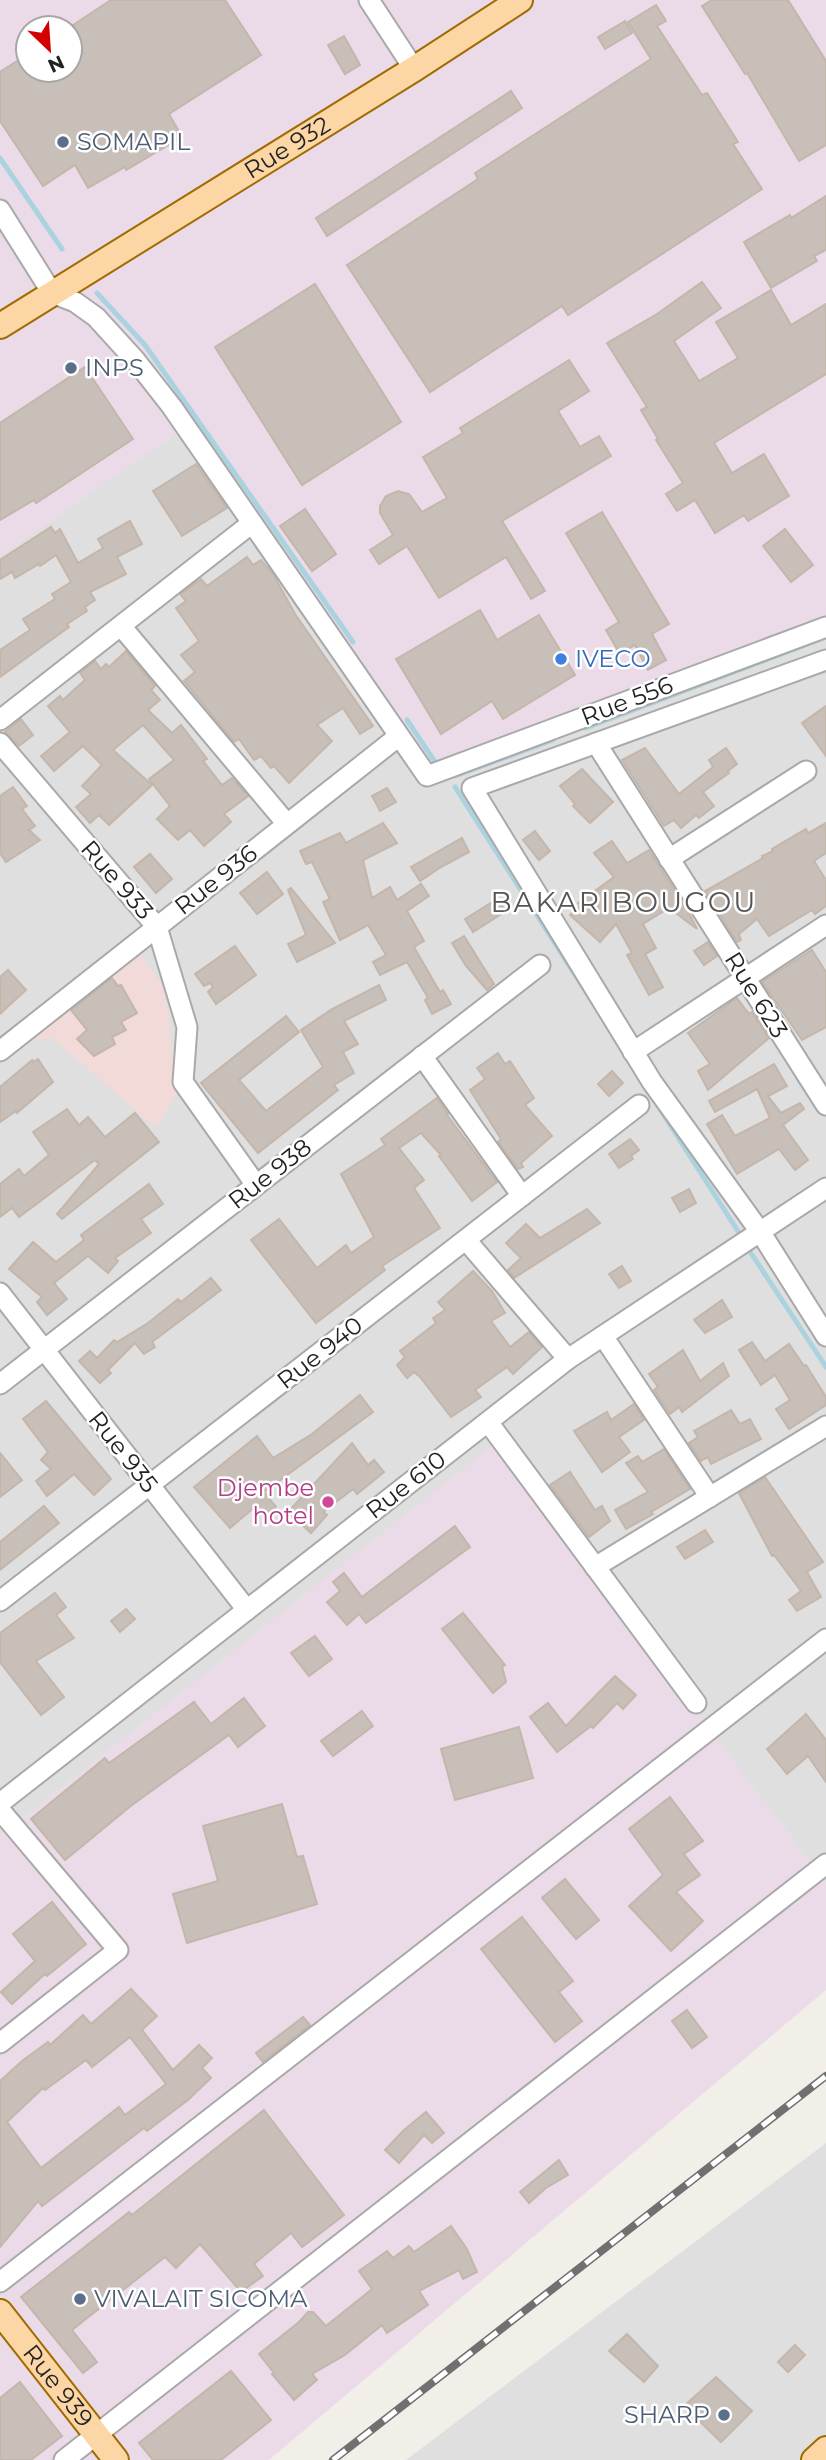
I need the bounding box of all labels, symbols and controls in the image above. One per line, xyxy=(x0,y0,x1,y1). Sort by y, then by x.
north arrow xyxy=(14,14,84,84)
text: N xyxy=(44,50,68,78)
street label: Rue 932 xyxy=(239,110,335,185)
place label: SOMAPIL xyxy=(77,127,190,156)
marker: SOMAPIL xyxy=(55,134,71,150)
place label: INPS xyxy=(85,353,144,382)
marker: INPS xyxy=(63,360,79,376)
place label: IVECO xyxy=(575,644,651,673)
marker: IVECO xyxy=(553,651,569,667)
street label: Rue 556 xyxy=(577,670,677,731)
street label: Rue 933 xyxy=(75,834,160,925)
street label: Rue 936 xyxy=(169,838,263,921)
district label: BAKARIBOUGOU xyxy=(490,885,758,919)
street label: Rue 623 xyxy=(719,946,794,1043)
street label: Rue 938 xyxy=(222,1132,317,1215)
street label: Rue 940 xyxy=(271,1310,368,1395)
street label: Rue 935 xyxy=(83,1405,164,1498)
street label: Rue 610 xyxy=(360,1444,451,1525)
place label: Djembe hotel xyxy=(217,1473,314,1530)
marker: Djembe hotel xyxy=(320,1494,336,1510)
place label: VIVALAIT SICOMA xyxy=(94,2284,308,2313)
marker: VIVALAIT SICOMA xyxy=(72,2291,88,2307)
street label: Rue 939 xyxy=(17,2339,100,2433)
place label: SHARP xyxy=(624,2400,710,2429)
marker: SHARP xyxy=(716,2407,732,2423)

